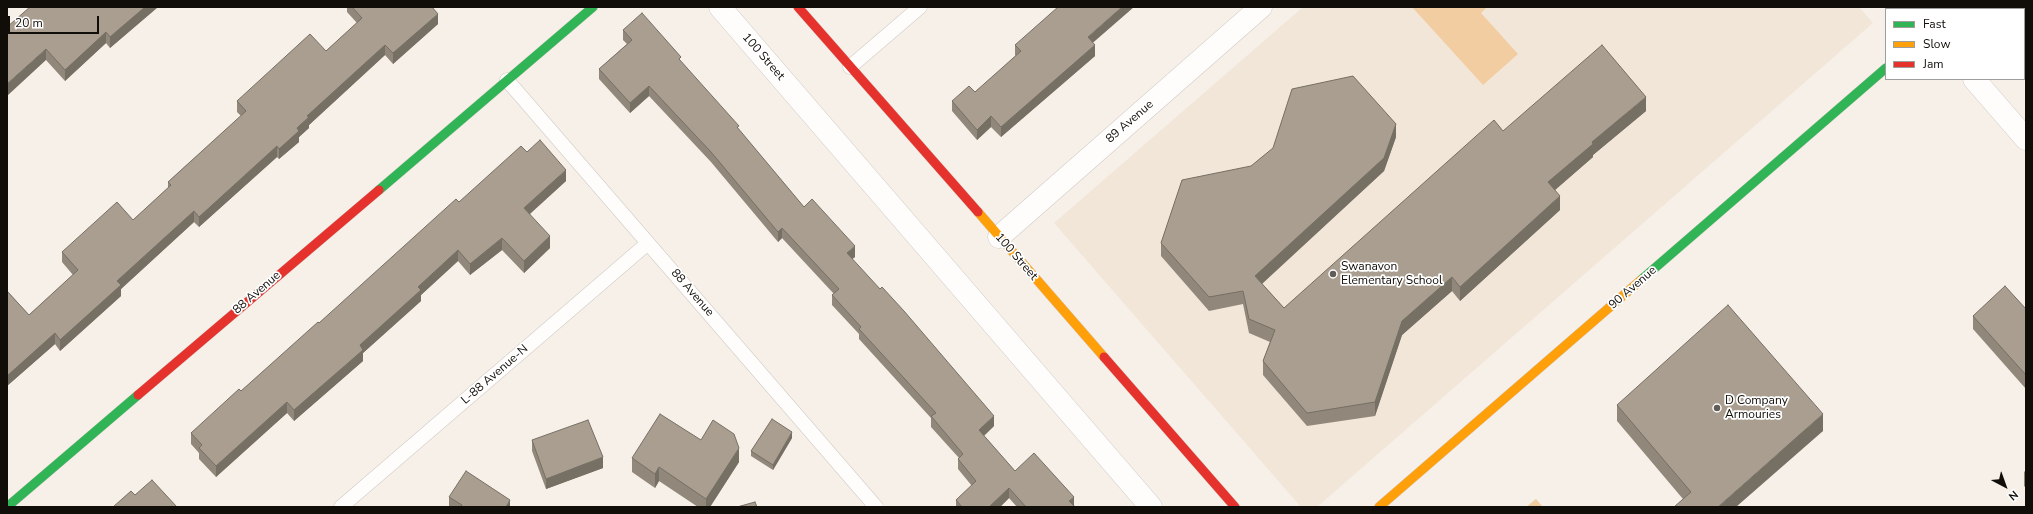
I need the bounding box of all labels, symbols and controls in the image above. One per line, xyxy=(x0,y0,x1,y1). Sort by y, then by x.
scale bar xyxy=(10,8,101,34)
legend xyxy=(1885,8,2025,80)
text: 20 m xyxy=(15,15,43,31)
text: Fast xyxy=(1923,16,1946,32)
street label: 100 Street xyxy=(739,31,787,83)
text: Slow xyxy=(1923,36,1951,52)
text: Jam xyxy=(1923,56,1944,72)
street label: 89 Avenue xyxy=(1103,97,1157,147)
street label: 100 Street xyxy=(992,231,1040,283)
place label: Swanavon Elementary School xyxy=(1341,260,1442,288)
street label: 90 Avenue xyxy=(1606,263,1660,313)
street label: 88 Avenue xyxy=(667,266,717,320)
street label: 88 Avenue xyxy=(230,268,284,318)
marker: Swanavon Elementary School xyxy=(1328,269,1338,279)
street label: L-88 Avenue-N xyxy=(459,342,531,408)
place label: D Company Armouries xyxy=(1725,394,1788,422)
marker: D Company Armouries xyxy=(1712,403,1722,413)
north arrow xyxy=(1985,466,2025,506)
text: N xyxy=(2005,487,2021,504)

